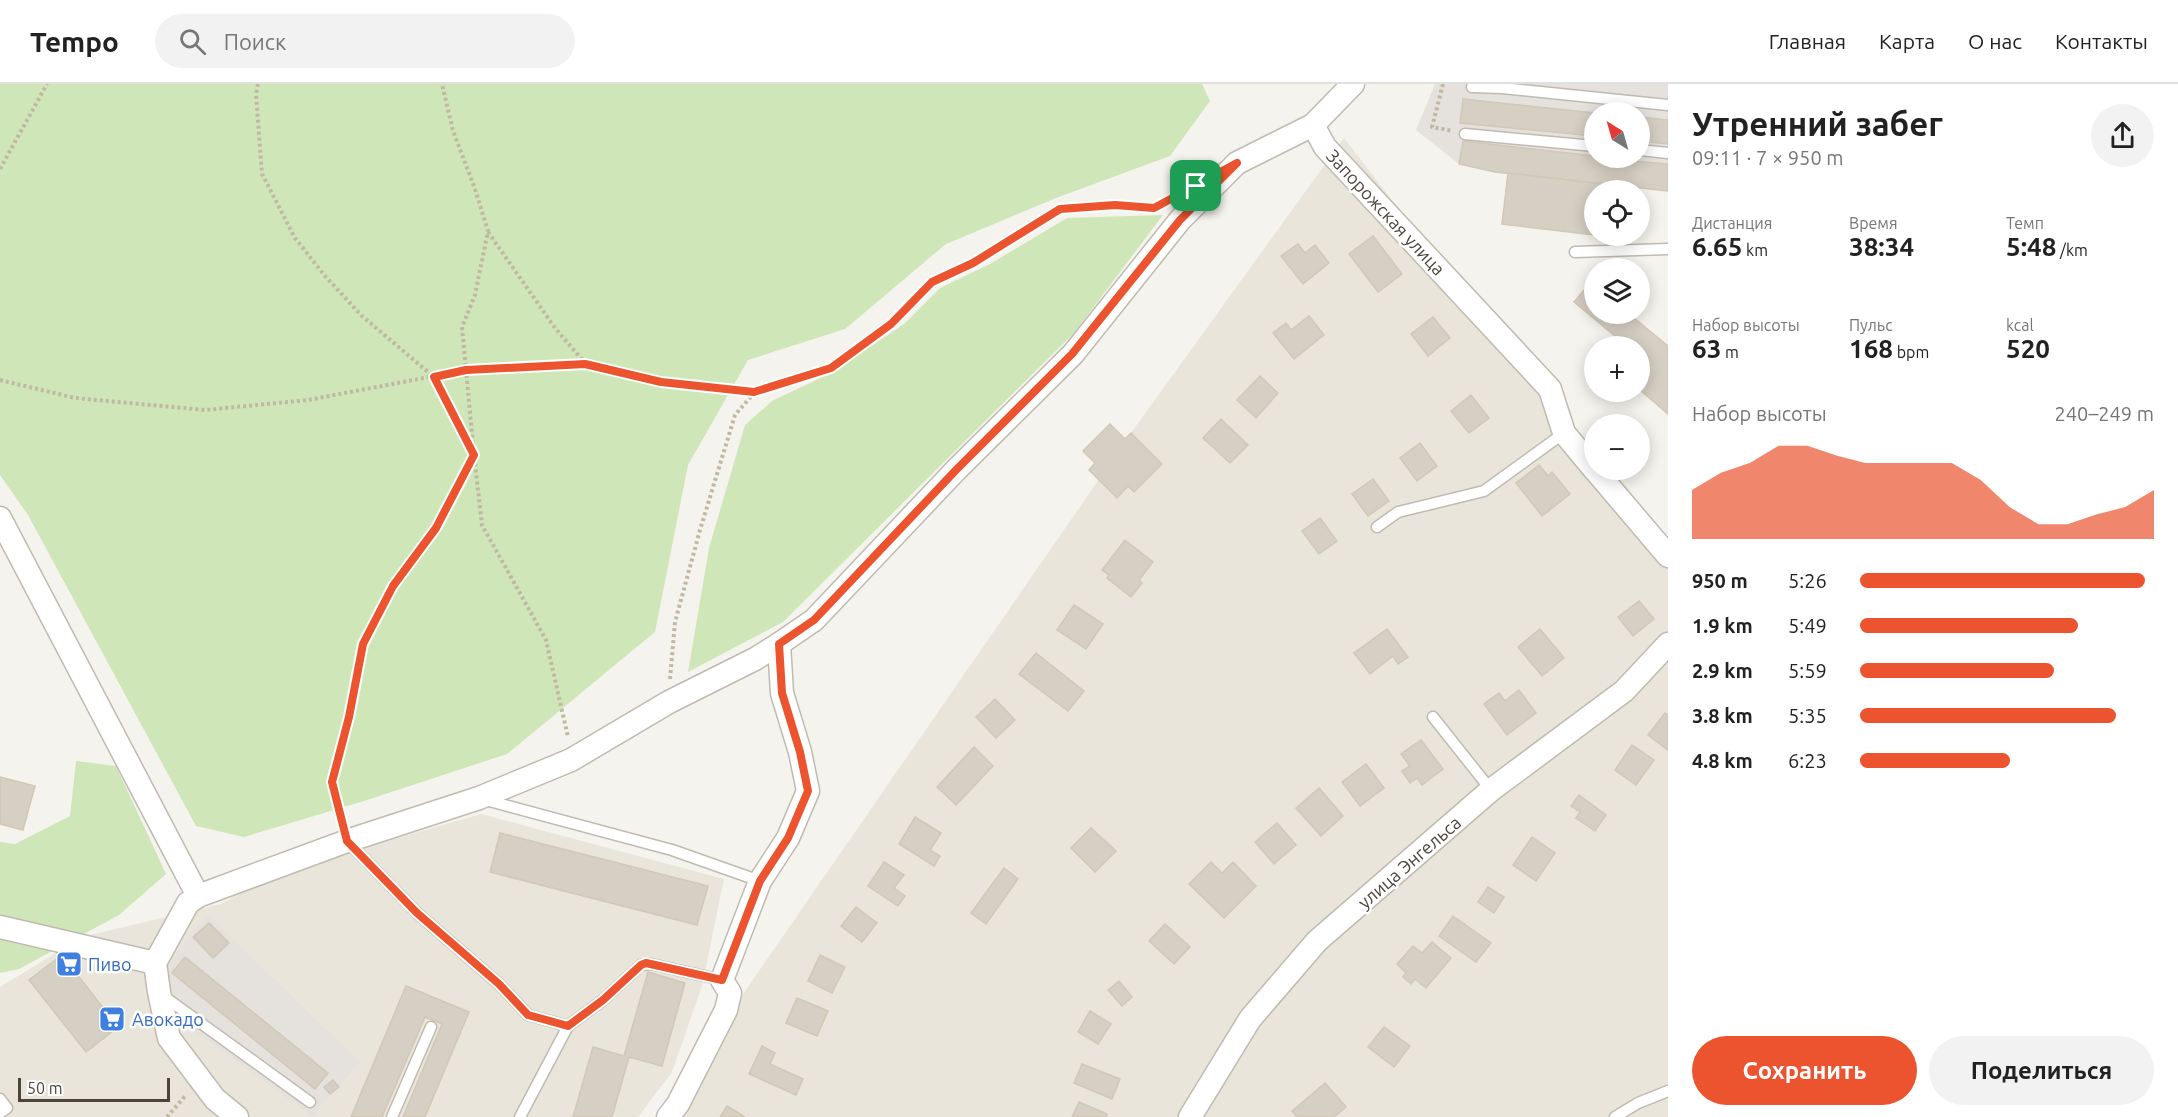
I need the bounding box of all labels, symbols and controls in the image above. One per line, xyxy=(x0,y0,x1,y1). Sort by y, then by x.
search box xyxy=(155,14,575,68)
icon: search xyxy=(176,25,209,58)
text: Tempo xyxy=(30,26,119,57)
text: Поиск xyxy=(224,29,286,54)
text: Главная xyxy=(1769,29,1846,53)
text: Карта xyxy=(1879,29,1935,53)
text: О нас xyxy=(1968,29,2022,53)
text: Контакты xyxy=(2055,29,2148,53)
north arrow xyxy=(1584,102,1650,168)
map controls xyxy=(1584,102,1650,480)
button: share xyxy=(2091,104,2154,167)
text: Утренний забег xyxy=(1692,105,1943,142)
street label: Запорожская улица xyxy=(1323,145,1449,279)
text: 09:11 · 7 × 950 m xyxy=(1692,146,1844,169)
pin xyxy=(1170,160,1221,211)
icon: arrive xyxy=(1179,169,1212,202)
button: locate xyxy=(1584,180,1650,246)
text: Дистанция xyxy=(1692,214,1772,232)
text: Время xyxy=(1849,214,1898,232)
text: Темп xyxy=(2006,214,2044,232)
text: 6.65 xyxy=(1692,232,1742,261)
text: 38:34 xyxy=(1849,232,1914,261)
text: 5:48 xyxy=(2006,232,2056,261)
text: km xyxy=(1742,241,1768,259)
text: /km xyxy=(2056,241,2088,259)
button: layers xyxy=(1584,258,1650,324)
text: Набор высоты xyxy=(1692,316,1800,334)
text: Пульс xyxy=(1849,316,1893,334)
text: kcal xyxy=(2006,316,2034,334)
text: 63 xyxy=(1692,334,1721,363)
text: 168 xyxy=(1849,334,1893,363)
text: 520 xyxy=(2006,334,2050,363)
button: + xyxy=(1584,336,1650,402)
text: m xyxy=(1721,343,1739,361)
text: bpm xyxy=(1893,343,1929,361)
text: Набор высоты xyxy=(1692,402,1827,425)
text: 240–249 m xyxy=(2055,402,2154,425)
button: − xyxy=(1584,414,1650,480)
text: 950 m xyxy=(1692,569,1748,592)
text: 5:26 xyxy=(1788,569,1827,592)
text: 1.9 km xyxy=(1692,614,1753,637)
text: 5:49 xyxy=(1788,614,1827,637)
text: 2.9 km xyxy=(1692,659,1753,682)
text: 5:59 xyxy=(1788,659,1827,682)
text: 3.8 km xyxy=(1692,704,1753,727)
text: 5:35 xyxy=(1788,704,1827,727)
text: 4.8 km xyxy=(1692,749,1753,772)
text: 6:23 xyxy=(1788,749,1827,772)
street label: улица Энгельса xyxy=(1354,812,1464,912)
supermarket icon: Пиво xyxy=(54,949,84,979)
place label: Пиво xyxy=(88,954,132,974)
supermarket icon: Авокадо xyxy=(97,1004,127,1034)
place label: Авокадо xyxy=(132,1009,204,1029)
button: Сохранить xyxy=(1692,1036,1917,1105)
button: Поделиться xyxy=(1929,1036,2154,1105)
scale bar xyxy=(18,1075,170,1102)
text: 50 m xyxy=(27,1079,63,1097)

